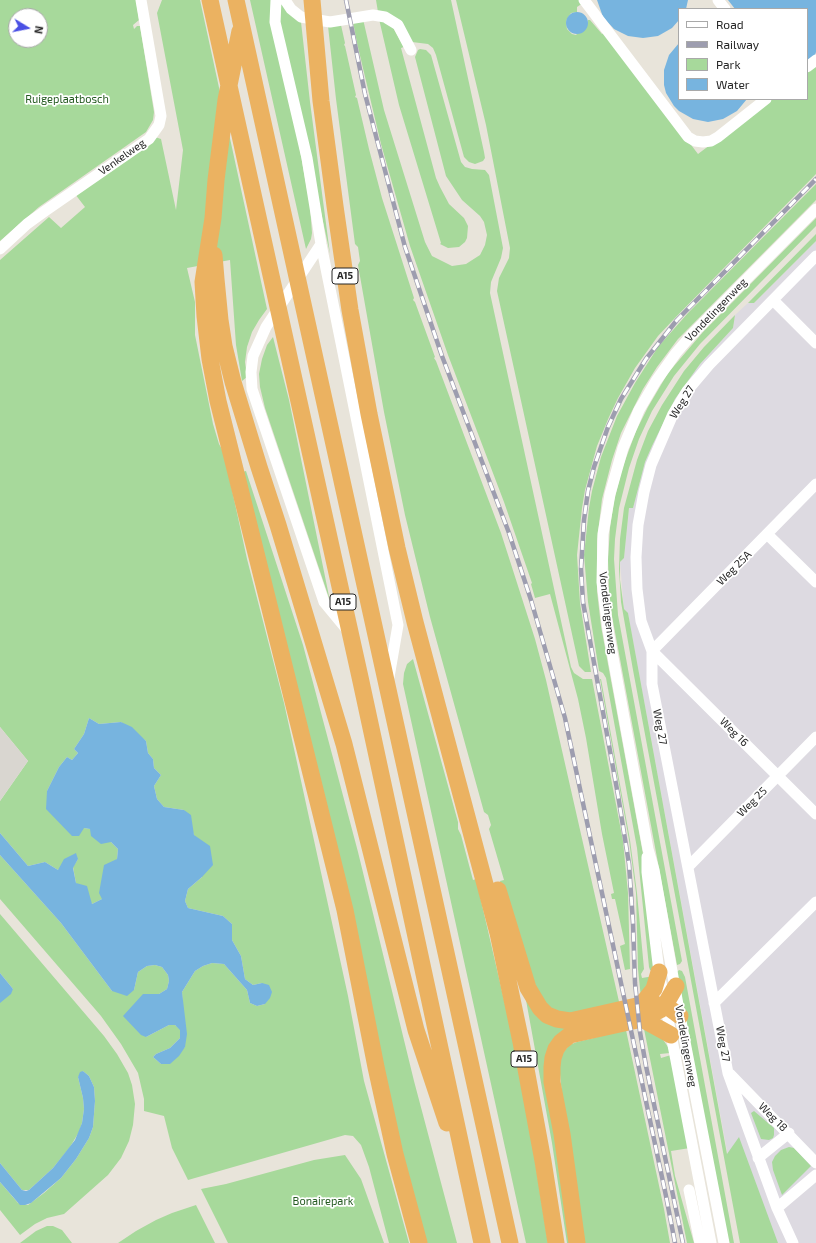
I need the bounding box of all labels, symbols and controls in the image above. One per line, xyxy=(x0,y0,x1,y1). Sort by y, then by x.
north arrow xyxy=(8,8,48,48)
legend xyxy=(678,8,808,100)
text: Road xyxy=(716,17,744,31)
text: N xyxy=(32,25,46,35)
text: Railway xyxy=(716,37,759,51)
text: Park xyxy=(716,57,741,71)
text: Water xyxy=(716,77,750,91)
park label: Ruigeplaatbosch xyxy=(25,92,109,106)
street label: Venkelweg xyxy=(96,136,148,178)
road number: A15 xyxy=(332,268,358,284)
street label: Vondelingenweg xyxy=(682,276,750,344)
street label: Weg 27 xyxy=(667,383,697,421)
street label: Weg 25A xyxy=(714,548,754,588)
street label: Vondelingenweg xyxy=(596,571,620,655)
road number: A15 xyxy=(330,594,356,610)
street label: Weg 27 xyxy=(650,708,670,746)
street label: Weg 16 xyxy=(717,715,751,749)
street label: Weg 25 xyxy=(734,784,770,820)
street label: Vondelingenweg xyxy=(672,1004,700,1088)
street label: Weg 27 xyxy=(713,1025,733,1063)
road number: A15 xyxy=(511,1051,537,1067)
street label: Weg 18 xyxy=(756,1100,790,1134)
park label: Bonairepark xyxy=(293,1194,353,1208)

